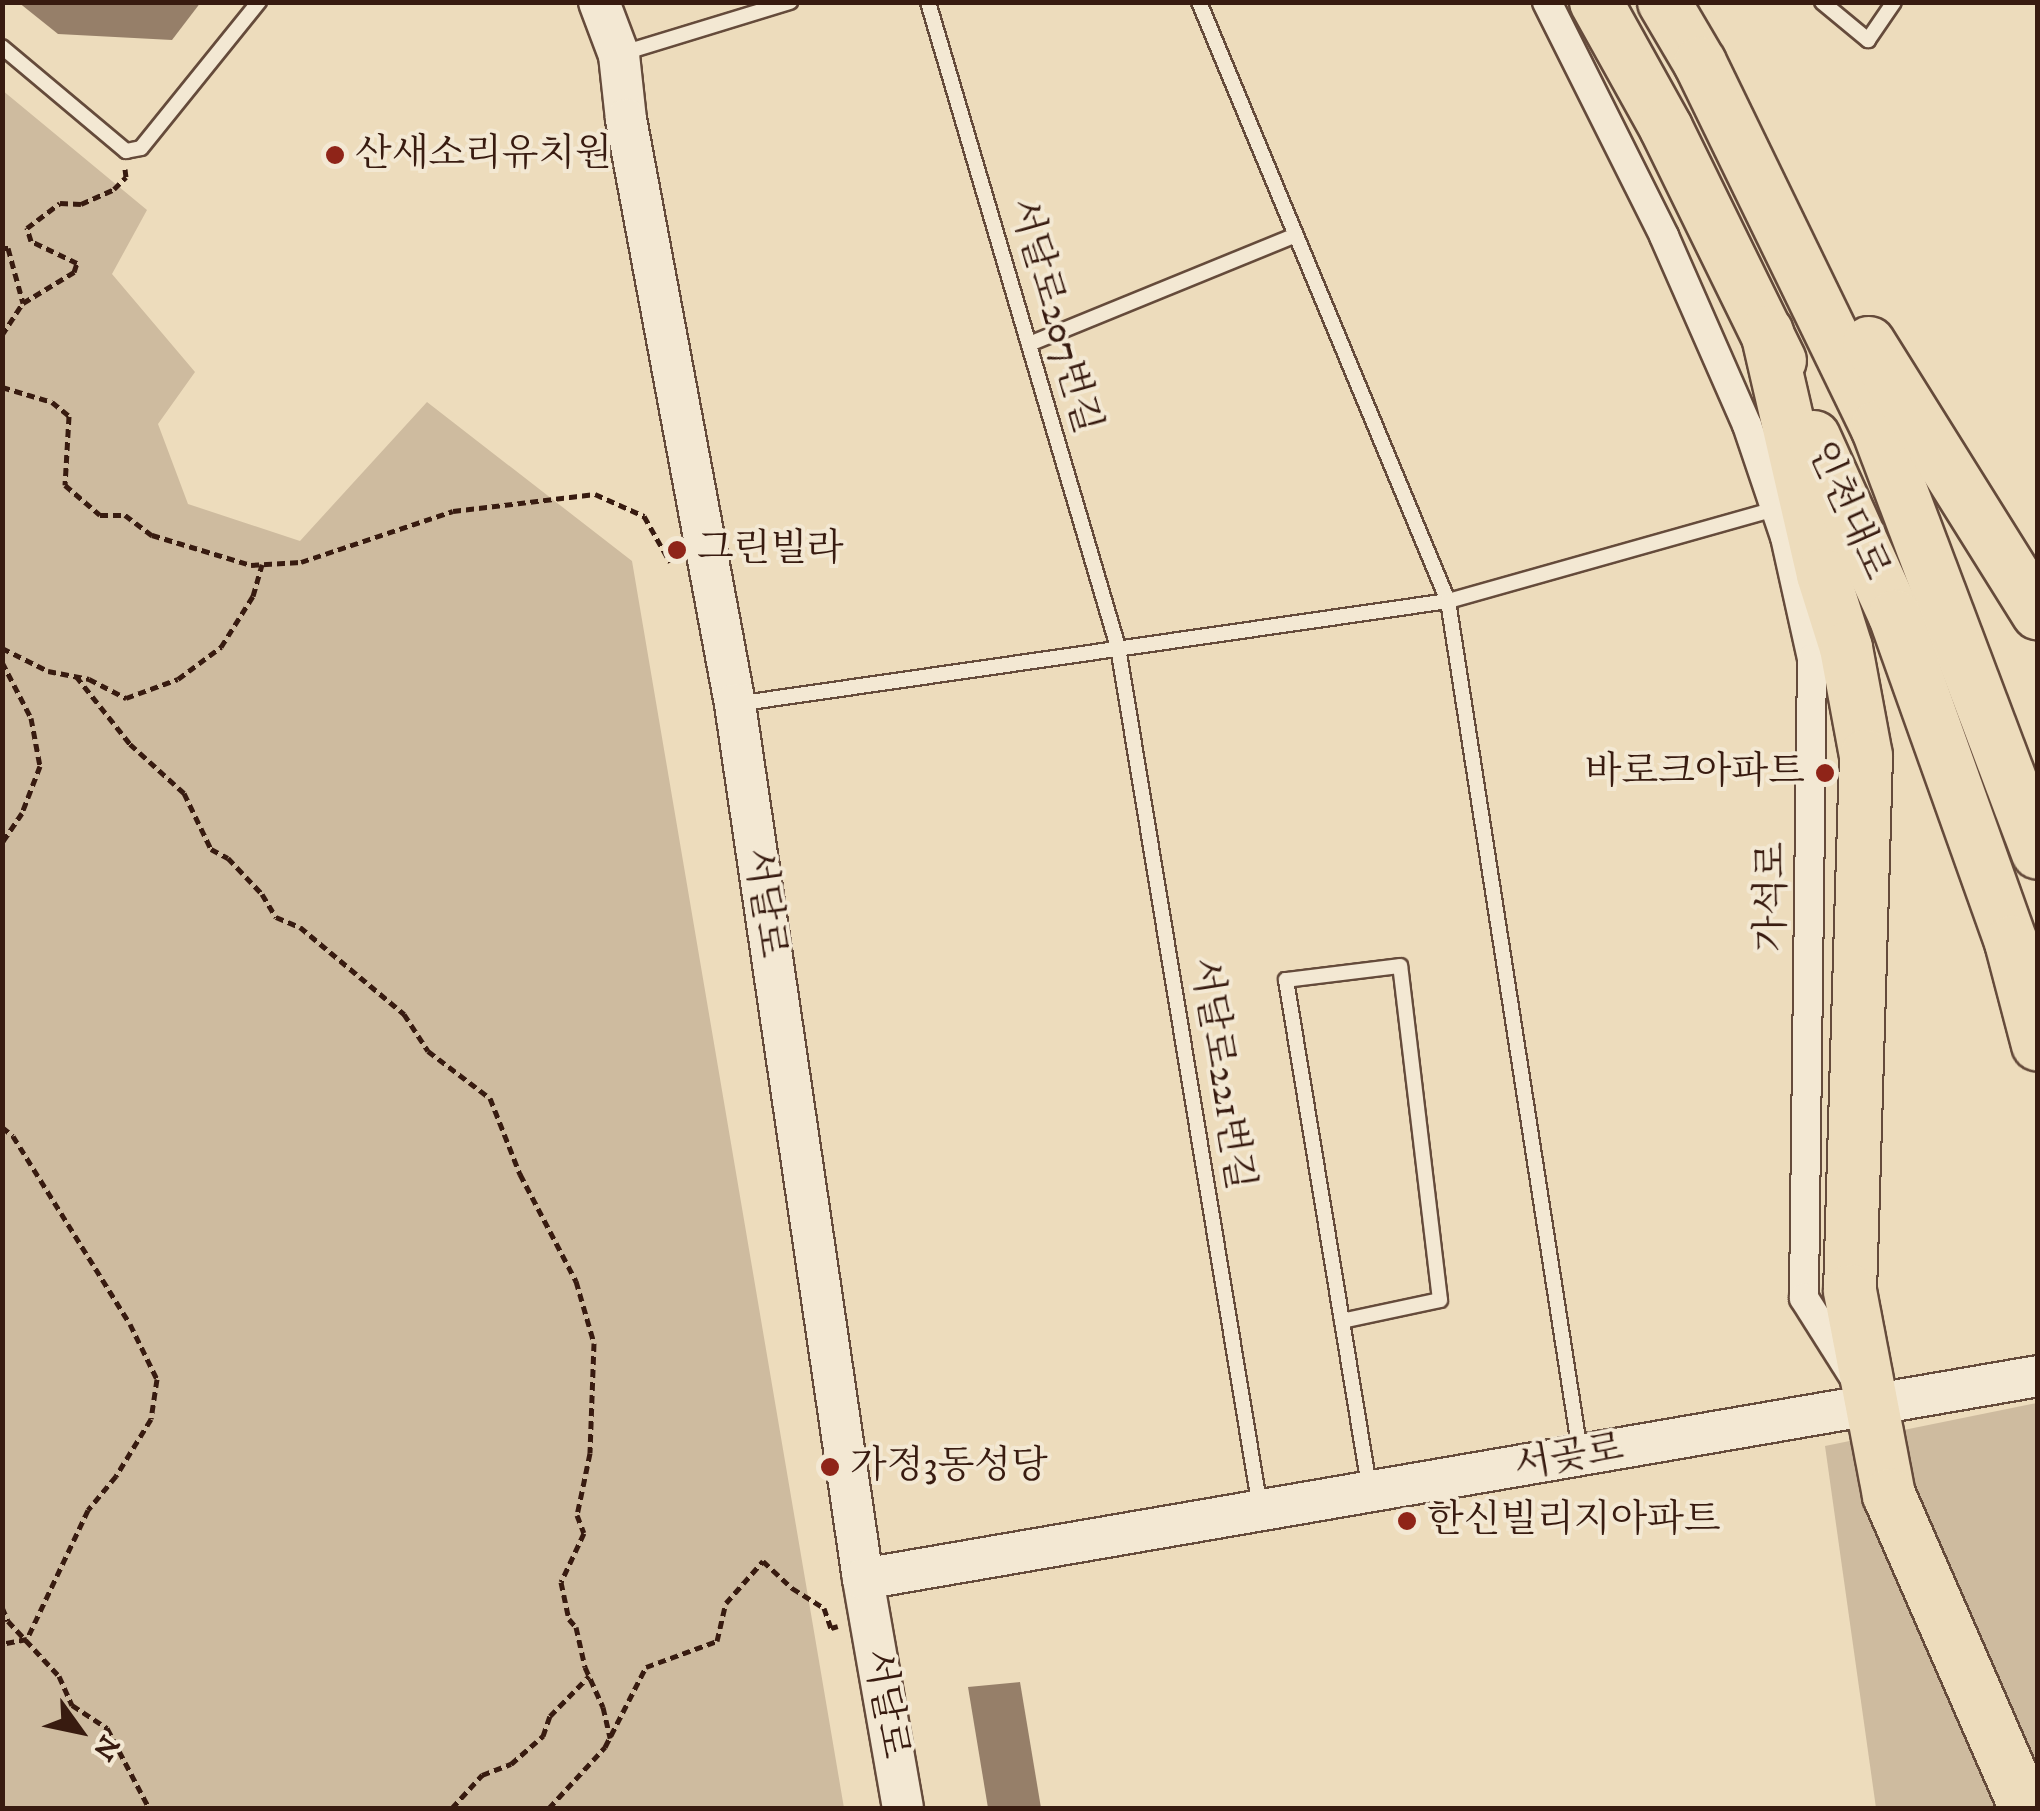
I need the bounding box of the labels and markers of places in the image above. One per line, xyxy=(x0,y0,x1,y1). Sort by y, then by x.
place label: 산새소리유치원 xyxy=(355,132,612,178)
marker: 산새소리유치원 xyxy=(324,144,346,166)
place label: 그린빌라 xyxy=(697,527,844,573)
marker: 그린빌라 xyxy=(666,539,688,561)
place label: 바로크아파트 xyxy=(1585,750,1805,796)
marker: 바로크아파트 xyxy=(1814,762,1836,784)
place label: 가정3동성당 xyxy=(850,1444,1048,1490)
marker: 가정3동성당 xyxy=(819,1456,841,1478)
place label: 한신빌리지아파트 xyxy=(1427,1498,1721,1544)
marker: 한신빌리지아파트 xyxy=(1396,1510,1418,1532)

